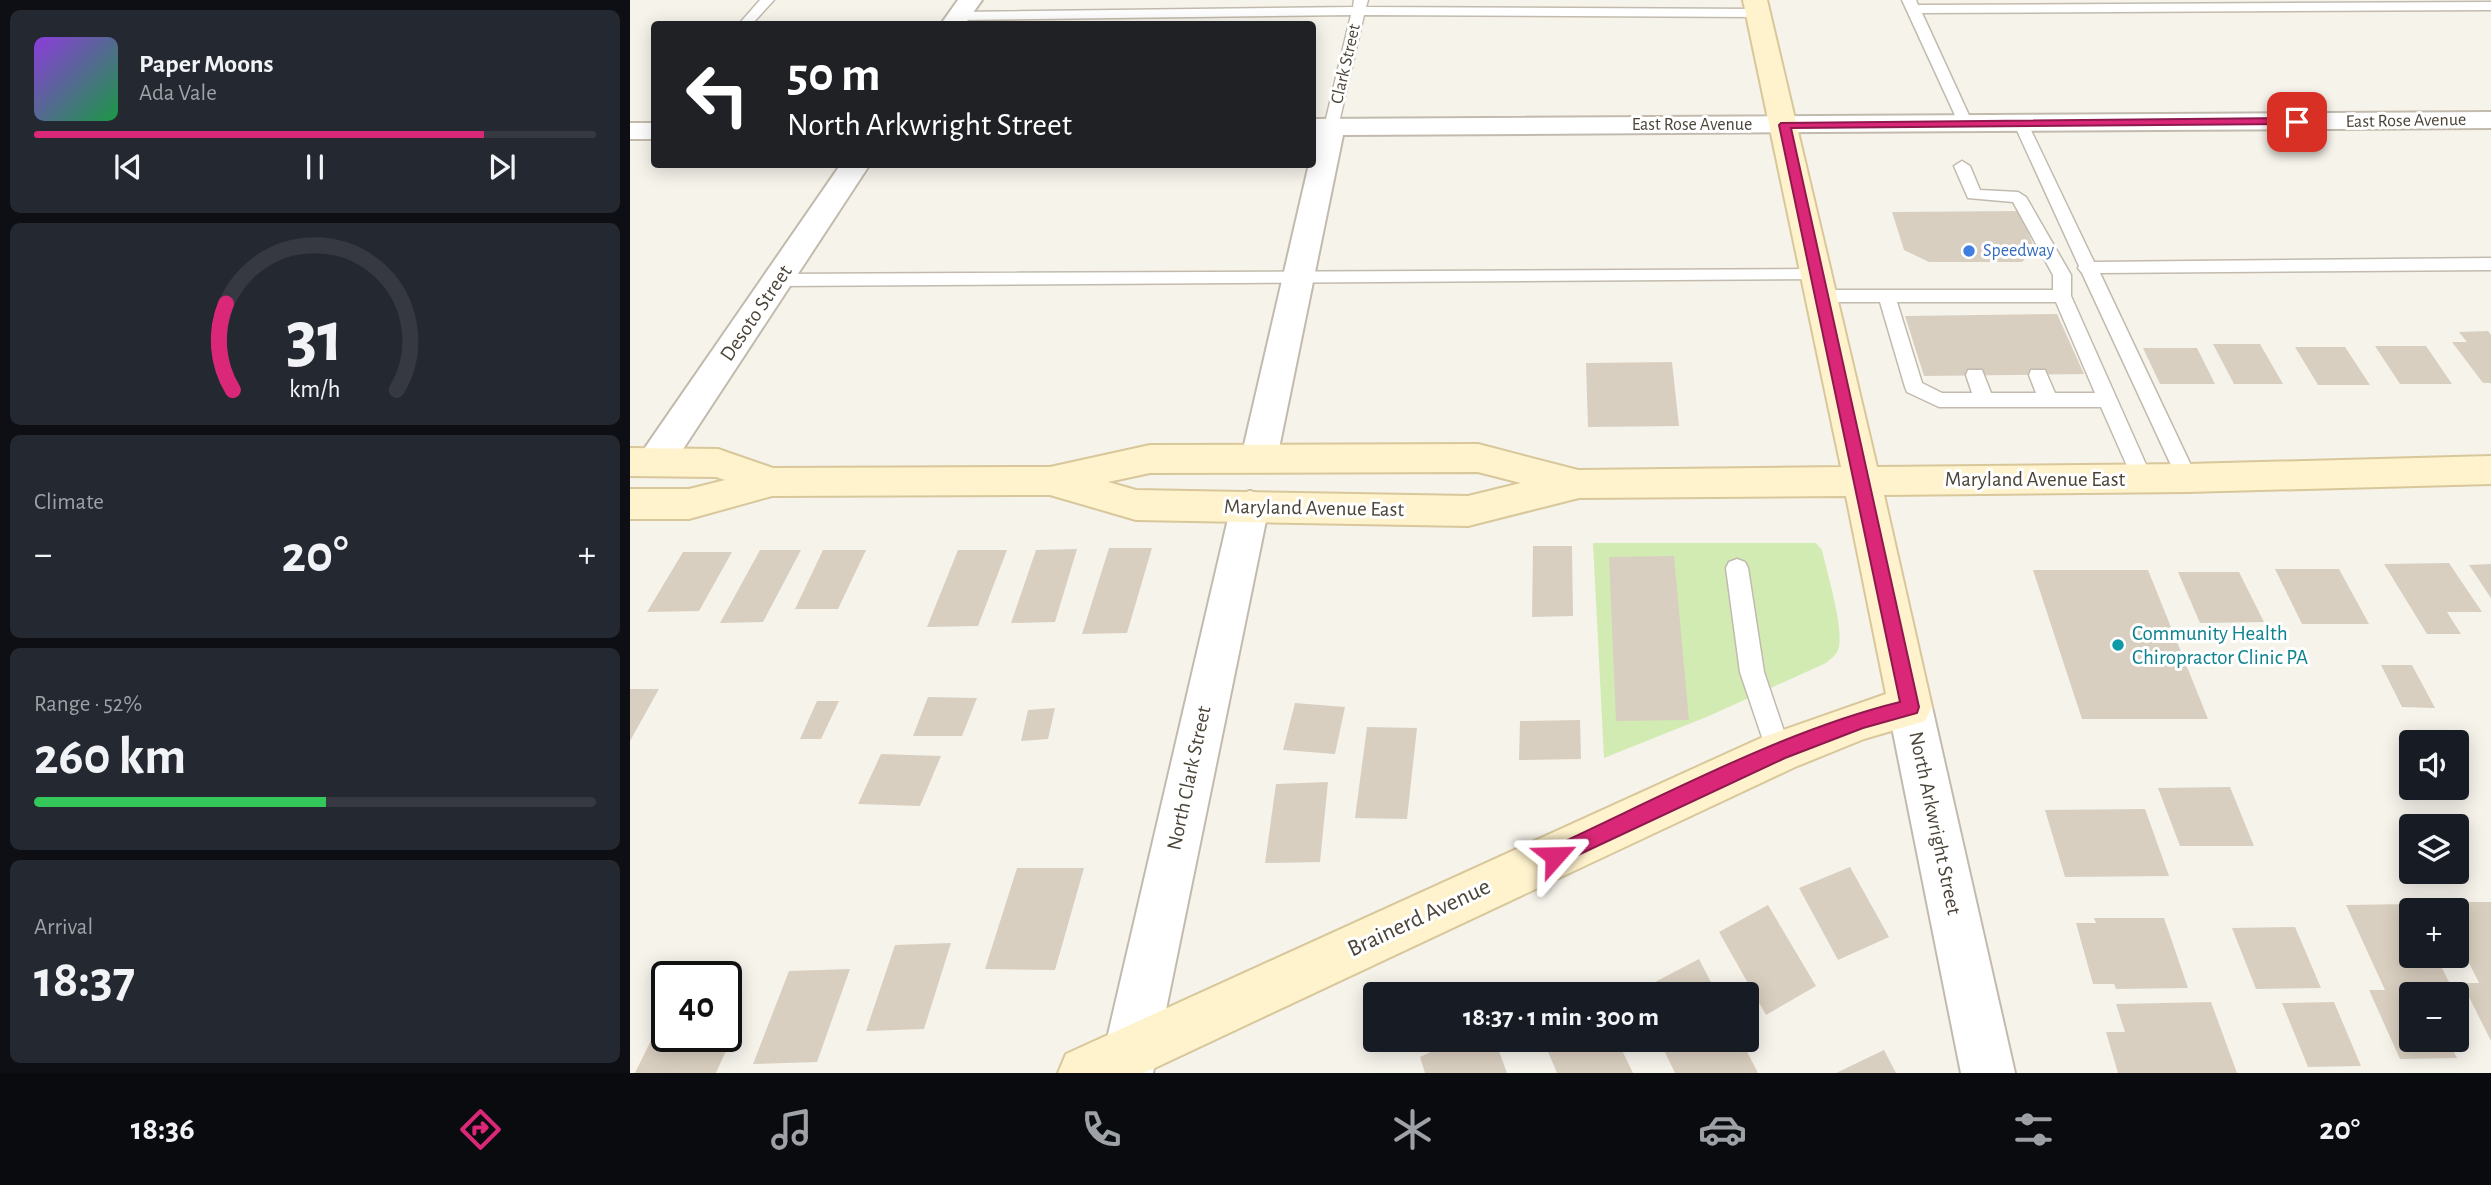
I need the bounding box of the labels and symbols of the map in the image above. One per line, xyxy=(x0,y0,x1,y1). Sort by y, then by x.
street label: Clark Street xyxy=(1328,22,1364,106)
pin xyxy=(2267,92,2327,152)
street label: East Rose Avenue xyxy=(2346,111,2466,131)
street label: East Rose Avenue xyxy=(1632,116,1752,134)
place label: Speedway xyxy=(1983,242,2054,260)
marker: Speedway xyxy=(1961,243,1977,259)
street label: Desoto Street xyxy=(716,261,796,365)
street label: Maryland Avenue East xyxy=(1945,469,2125,490)
street label: Maryland Avenue East xyxy=(1224,496,1405,520)
place label: Community Health Chiropractor Clinic PA xyxy=(2132,623,2308,668)
marker: Community Health Chiropractor Clinic PA xyxy=(2110,637,2126,653)
street label: North Clark Street xyxy=(1163,704,1215,852)
street label: North Arkwright Street xyxy=(1905,729,1965,917)
position arrow xyxy=(1518,819,1592,893)
street label: Brainerd Avenue xyxy=(1344,874,1494,962)
speed limit sign: 40 xyxy=(651,961,742,1052)

